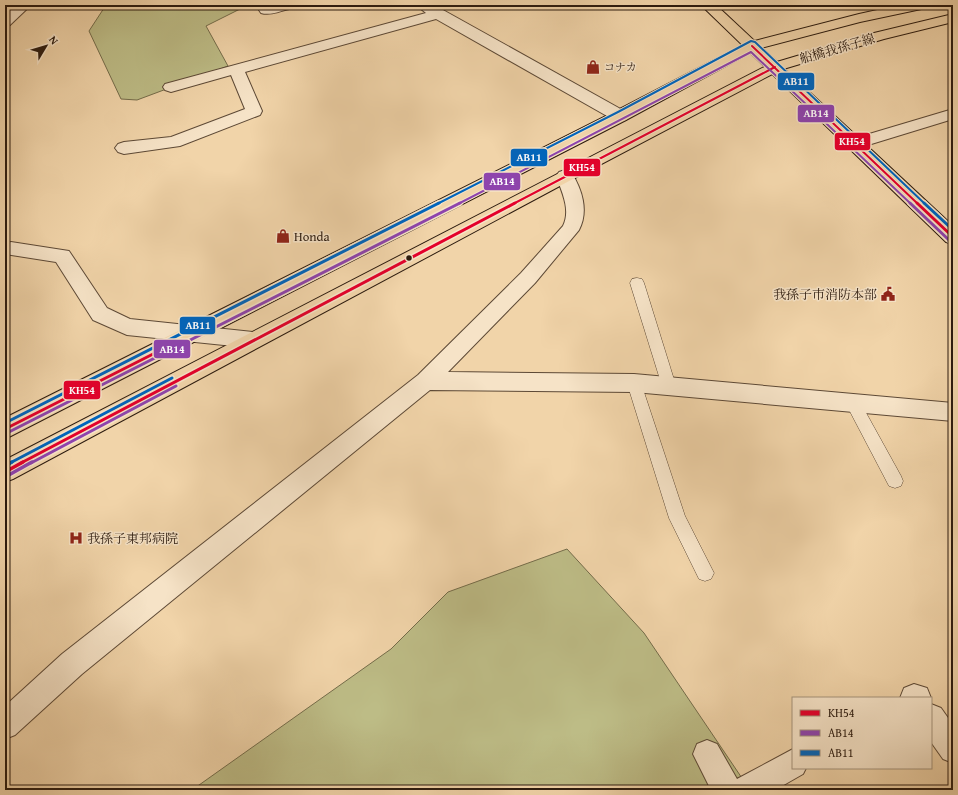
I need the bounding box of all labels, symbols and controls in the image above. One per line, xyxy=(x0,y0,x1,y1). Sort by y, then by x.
north arrow xyxy=(26,26,66,66)
street label: 船橋我孫子線 xyxy=(797,29,877,68)
text: N xyxy=(45,32,63,48)
shop icon: コナカ xyxy=(585,59,601,75)
place label: コナカ xyxy=(604,59,637,75)
line badge: AB11 xyxy=(777,72,815,91)
text: AB11 xyxy=(783,73,809,89)
line badge: AB14 xyxy=(797,104,835,123)
text: AB14 xyxy=(803,105,829,121)
line badge: KH54 xyxy=(834,132,871,151)
text: KH54 xyxy=(839,133,865,149)
line badge: AB11 xyxy=(510,148,548,167)
text: AB11 xyxy=(516,149,542,165)
line badge: KH54 xyxy=(563,158,601,177)
text: KH54 xyxy=(569,159,595,175)
line badge: AB14 xyxy=(483,172,521,191)
text: AB14 xyxy=(489,173,515,189)
place label: Honda xyxy=(294,227,330,246)
shop icon: Honda xyxy=(275,228,291,244)
unlabelled marker xyxy=(404,253,414,263)
place label: 我孫子市消防本部 xyxy=(773,285,877,304)
public building icon: 我孫子市消防本部 xyxy=(880,286,896,302)
line badge: AB11 xyxy=(179,316,216,335)
text: AB11 xyxy=(185,317,211,333)
line badge: AB14 xyxy=(153,339,191,359)
text: AB14 xyxy=(159,341,185,357)
line badge: KH54 xyxy=(63,380,101,400)
text: KH54 xyxy=(69,382,95,398)
place label: 我孫子東邦病院 xyxy=(87,529,178,548)
hospital icon: 我孫子東邦病院 xyxy=(68,530,84,546)
legend xyxy=(792,697,932,769)
text: KH54 xyxy=(828,704,855,721)
text: AB14 xyxy=(828,724,854,741)
text: AB11 xyxy=(828,744,854,761)

